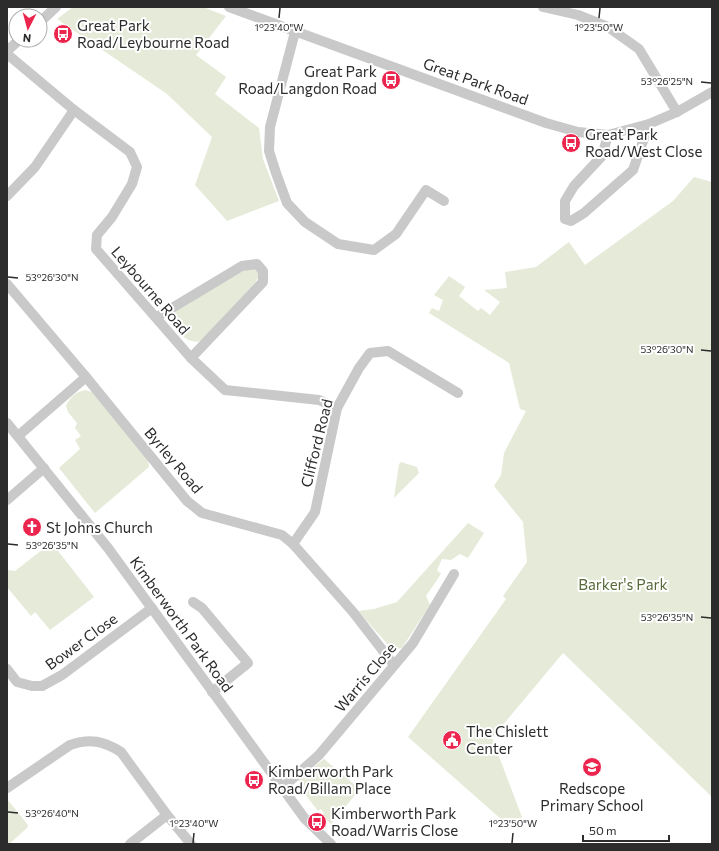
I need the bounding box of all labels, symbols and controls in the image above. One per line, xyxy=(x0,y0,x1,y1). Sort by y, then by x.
north arrow xyxy=(8,8,48,48)
place label: Great Park Road/Leybourne Road xyxy=(77,16,229,51)
text: 1°23'40"W xyxy=(255,21,303,33)
text: 1°23'50"W xyxy=(575,21,623,33)
bus stop icon: Great Park Road/Leybourne Road xyxy=(52,23,74,45)
text: N xyxy=(22,32,32,45)
street label: Great Park Road xyxy=(421,54,531,108)
place label: Great Park Road/Langdon Road xyxy=(238,62,377,97)
bus stop icon: Great Park Road/Langdon Road xyxy=(380,69,402,91)
text: 53°26'25"N xyxy=(641,75,693,87)
place label: Great Park Road/West Close xyxy=(585,125,702,160)
bus stop icon: Great Park Road/West Close xyxy=(560,132,582,154)
street label: Leybourne Road xyxy=(108,242,194,338)
text: 53°26'30"N xyxy=(25,271,79,283)
text: 53°26'30"N xyxy=(640,343,694,355)
street label: Clifford Road xyxy=(296,397,336,489)
street label: Byrley Road xyxy=(141,423,207,497)
church icon: St Johns Church xyxy=(21,516,43,538)
place label: St Johns Church xyxy=(46,518,153,536)
text: 53°26'35"N xyxy=(26,539,78,551)
street label: Kimberworth Park Road xyxy=(127,553,237,695)
park label: Barker's Park xyxy=(578,575,668,593)
street label: Bower Close xyxy=(42,609,121,673)
text: 53°26'35"N xyxy=(641,611,693,623)
street label: Warris Close xyxy=(331,638,399,716)
place label: The Chislett Center xyxy=(466,722,548,757)
public building icon: The Chislett Center xyxy=(441,729,463,751)
school or university icon: Redscope Primary School xyxy=(581,756,603,778)
place label: Kimberworth Park Road/Billam Place xyxy=(268,762,393,797)
bus stop icon: Kimberworth Park Road/Billam Place xyxy=(243,769,265,791)
place label: Redscope Primary School xyxy=(540,779,644,814)
place label: Kimberworth Park Road/Warris Close xyxy=(331,804,458,839)
text: 53°26'40"N xyxy=(25,807,79,819)
bus stop icon: Kimberworth Park Road/Warris Close xyxy=(306,811,328,833)
text: 1°23'40"W xyxy=(170,817,218,829)
text: 1°23'50"W xyxy=(489,817,537,829)
scale bar xyxy=(583,817,669,843)
text: 50 m xyxy=(589,823,617,837)

